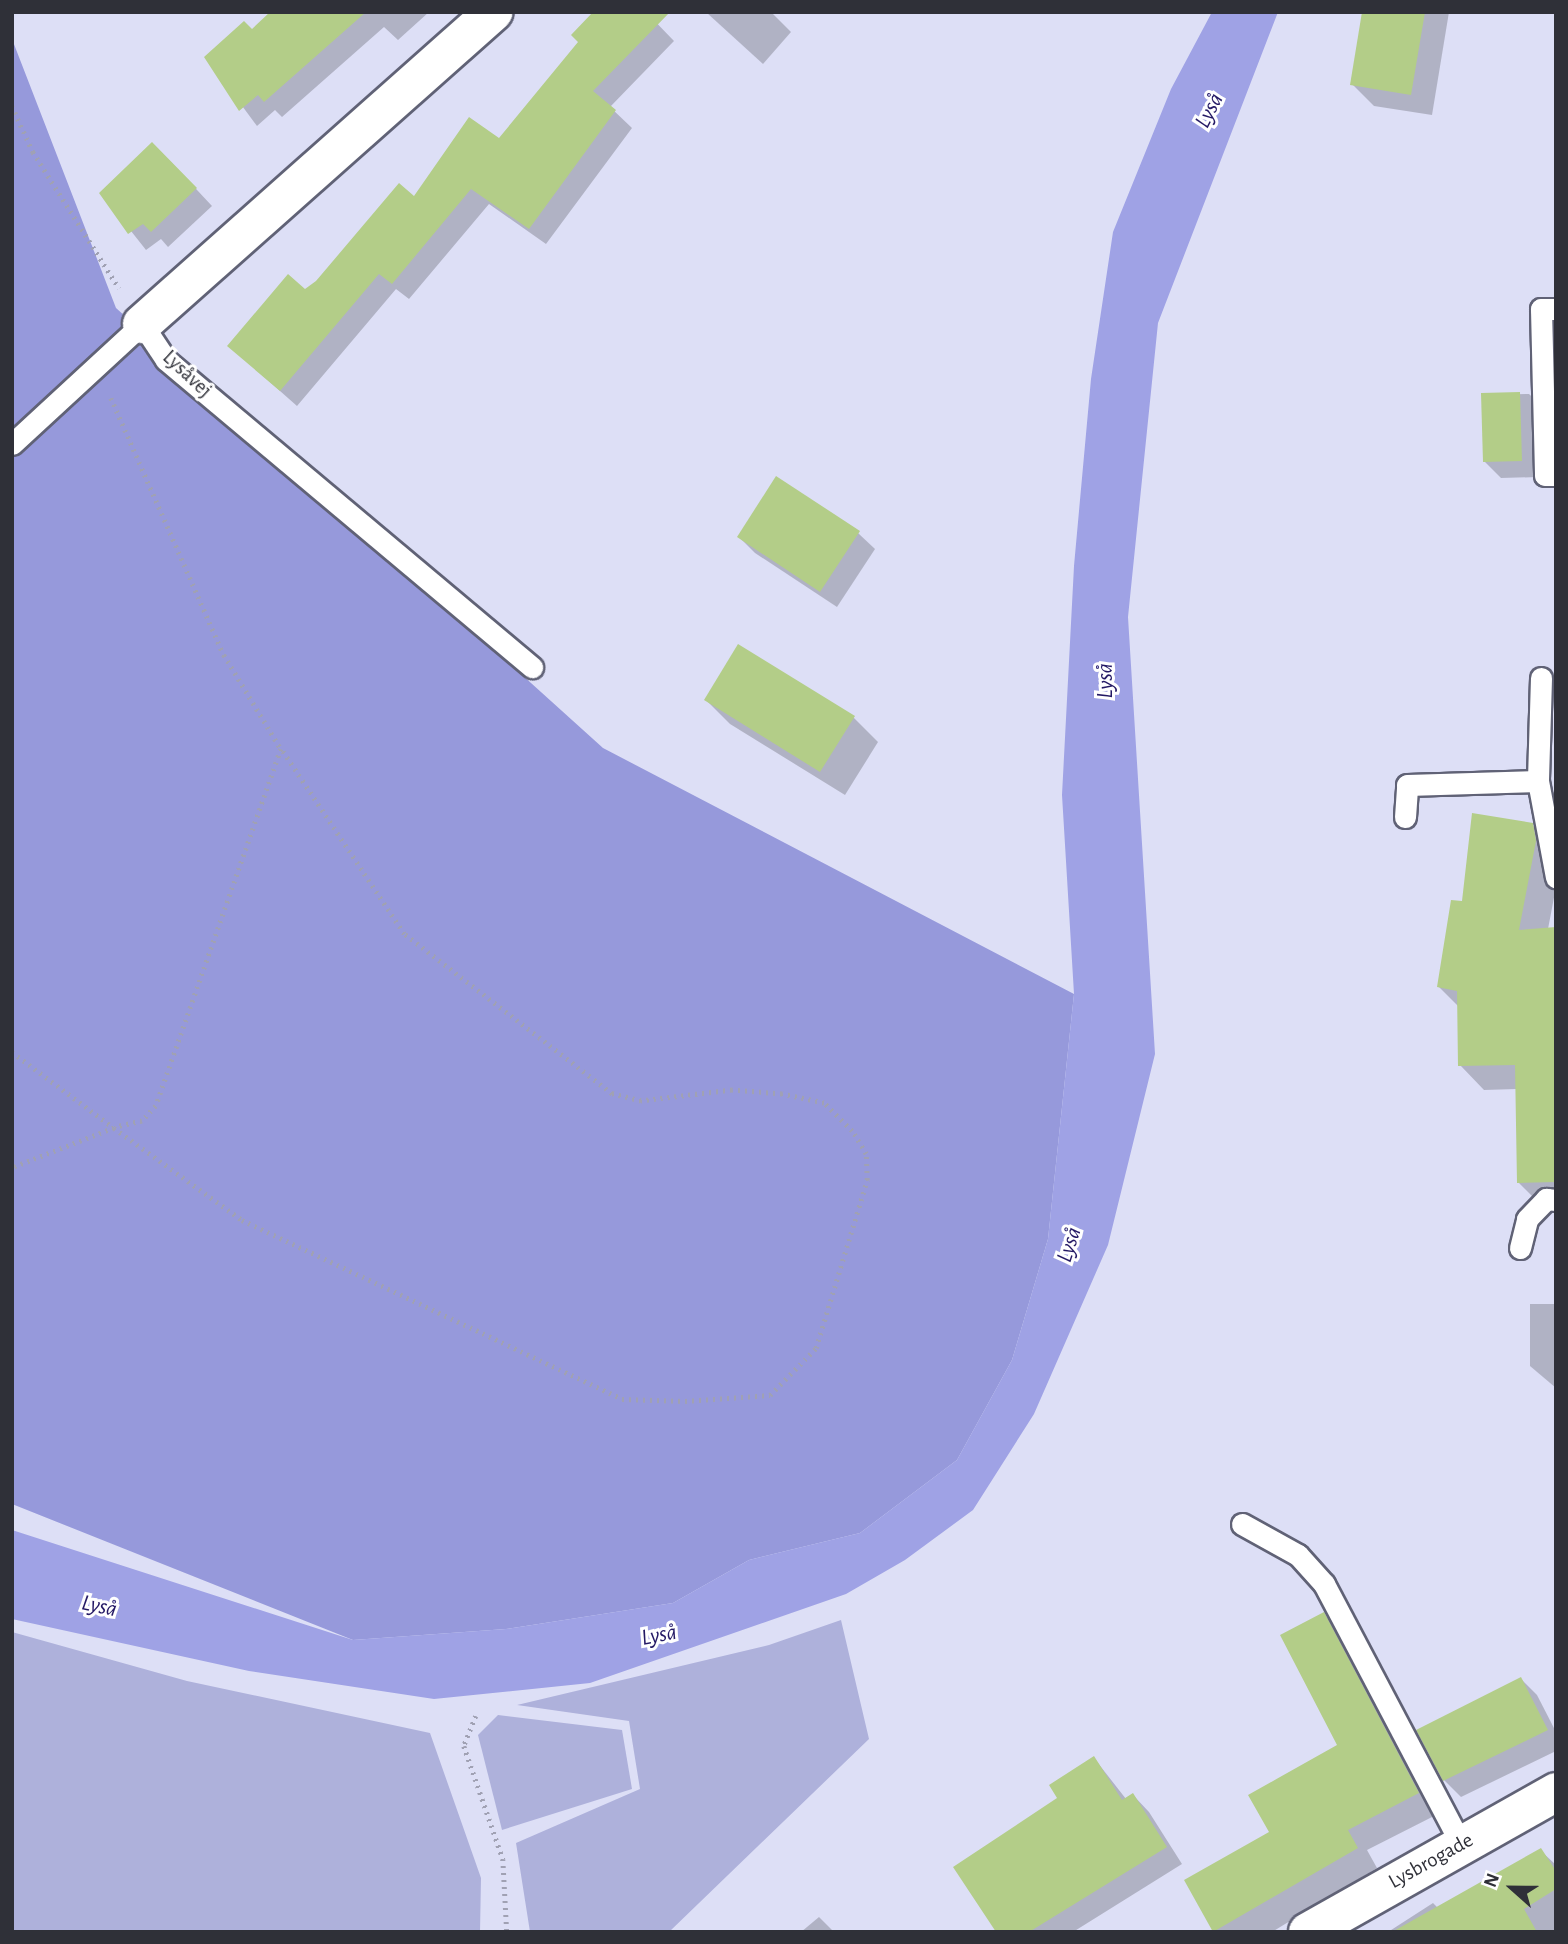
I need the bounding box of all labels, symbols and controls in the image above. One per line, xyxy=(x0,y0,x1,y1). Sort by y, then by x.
water label: Lyså xyxy=(1190,89,1230,133)
street label: Lysåvej xyxy=(157,345,217,403)
water label: Lyså xyxy=(1092,663,1120,699)
water label: Lyså xyxy=(1051,1224,1089,1266)
water label: Lyså xyxy=(79,1590,119,1624)
water label: Lyså xyxy=(639,1619,679,1653)
street label: Lysbrogade xyxy=(1384,1827,1478,1895)
north arrow xyxy=(1477,1853,1547,1923)
text: N xyxy=(1481,1871,1503,1890)

